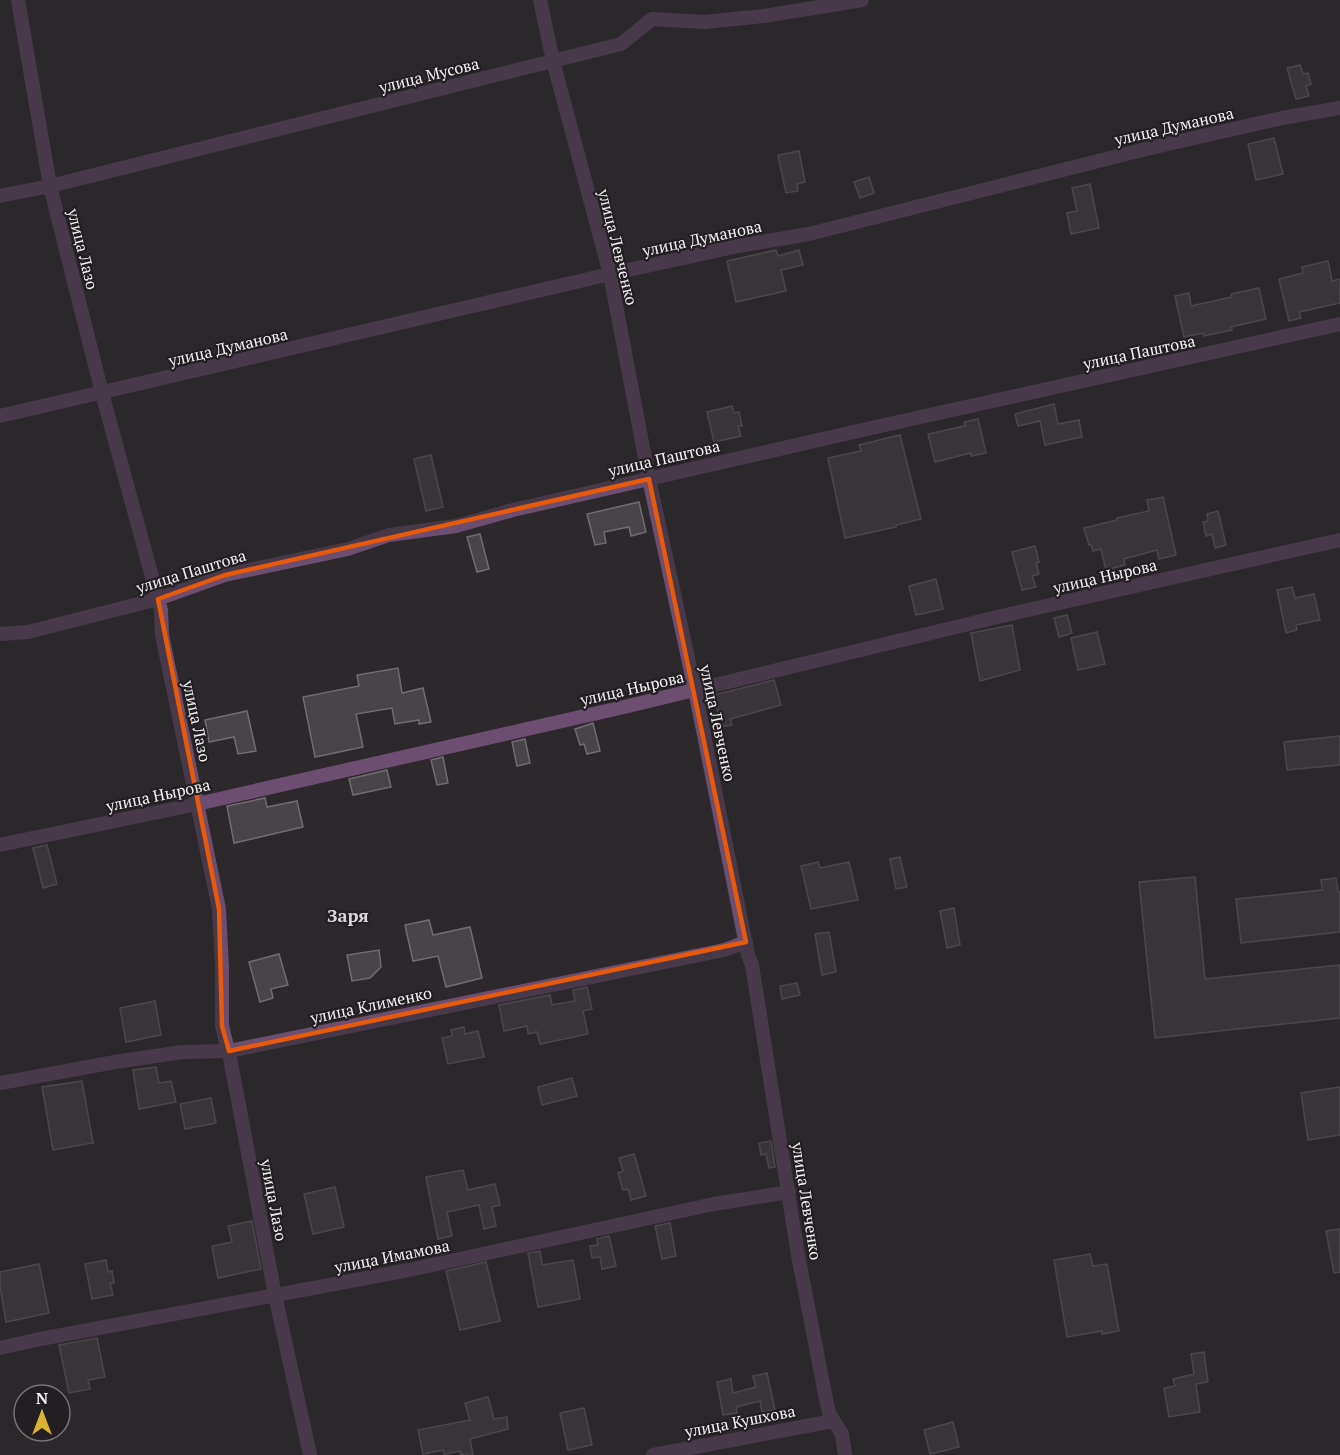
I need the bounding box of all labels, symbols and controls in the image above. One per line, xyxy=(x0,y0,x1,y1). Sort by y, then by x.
street label: улица Мусова xyxy=(376,52,481,98)
street label: улица Думанова xyxy=(1111,102,1236,151)
street label: улица Левченко xyxy=(593,186,643,308)
street label: улица Лазо xyxy=(62,205,104,292)
street label: улица Думанова xyxy=(639,215,764,262)
street label: улица Думанова xyxy=(165,323,290,372)
street label: улица Паштова xyxy=(1080,329,1197,375)
street label: улица Паштова xyxy=(605,434,722,482)
street label: улица Паштова xyxy=(132,544,249,599)
street label: улица Нырова xyxy=(1050,553,1159,599)
street label: улица Левченко xyxy=(695,662,741,784)
street label: улица Нырова xyxy=(577,665,686,711)
street label: улица Лазо xyxy=(177,677,216,764)
street label: улица Нырова xyxy=(103,773,212,817)
district label: Заря xyxy=(327,903,369,927)
street label: улица Клименко xyxy=(307,981,434,1029)
street label: улица Левченко xyxy=(787,1140,827,1262)
street label: улица Лазо xyxy=(255,1156,293,1243)
street label: улица Имамова xyxy=(332,1234,451,1278)
north arrow xyxy=(12,1383,72,1443)
text: N xyxy=(36,1387,48,1409)
street label: улица Кушхова xyxy=(682,1399,797,1443)

